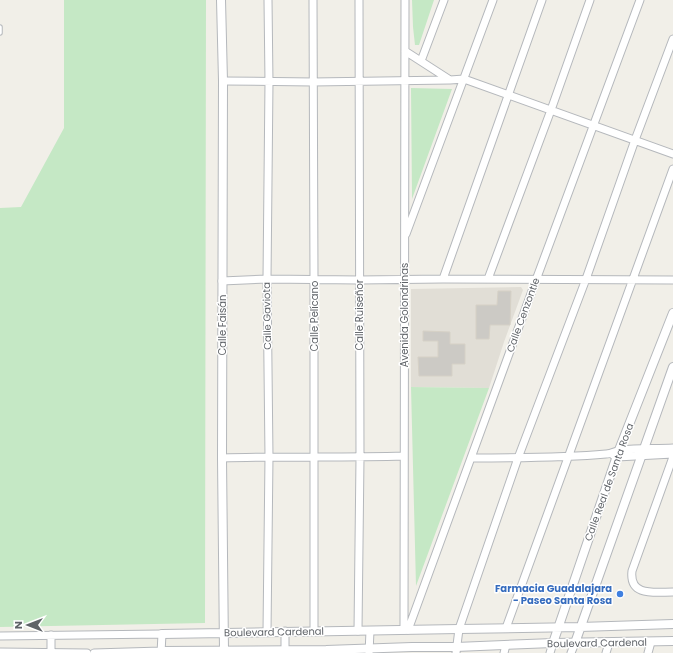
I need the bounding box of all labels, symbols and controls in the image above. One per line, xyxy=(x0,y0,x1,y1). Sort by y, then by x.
street label: Avenida Golondrinas xyxy=(397,263,412,367)
street label: Calle Cenzontle xyxy=(503,276,543,354)
street label: Calle Ruiseñor xyxy=(352,279,367,351)
street label: Calle Pelícano xyxy=(307,281,322,351)
street label: Calle Gaviota xyxy=(259,282,275,350)
street label: Calle Faisán xyxy=(215,295,230,355)
street label: Calle Real de Santa Rosa xyxy=(581,421,637,543)
place label: Farmacia Guadalajara - Paseo Santa Rosa xyxy=(495,581,612,608)
marker: Farmacia Guadalajara - Paseo Santa Rosa xyxy=(615,589,625,599)
north arrow xyxy=(8,605,48,645)
text: N xyxy=(10,621,26,629)
street label: Boulevard Cardenal xyxy=(224,624,324,640)
street label: Boulevard Cardenal xyxy=(547,635,647,651)

